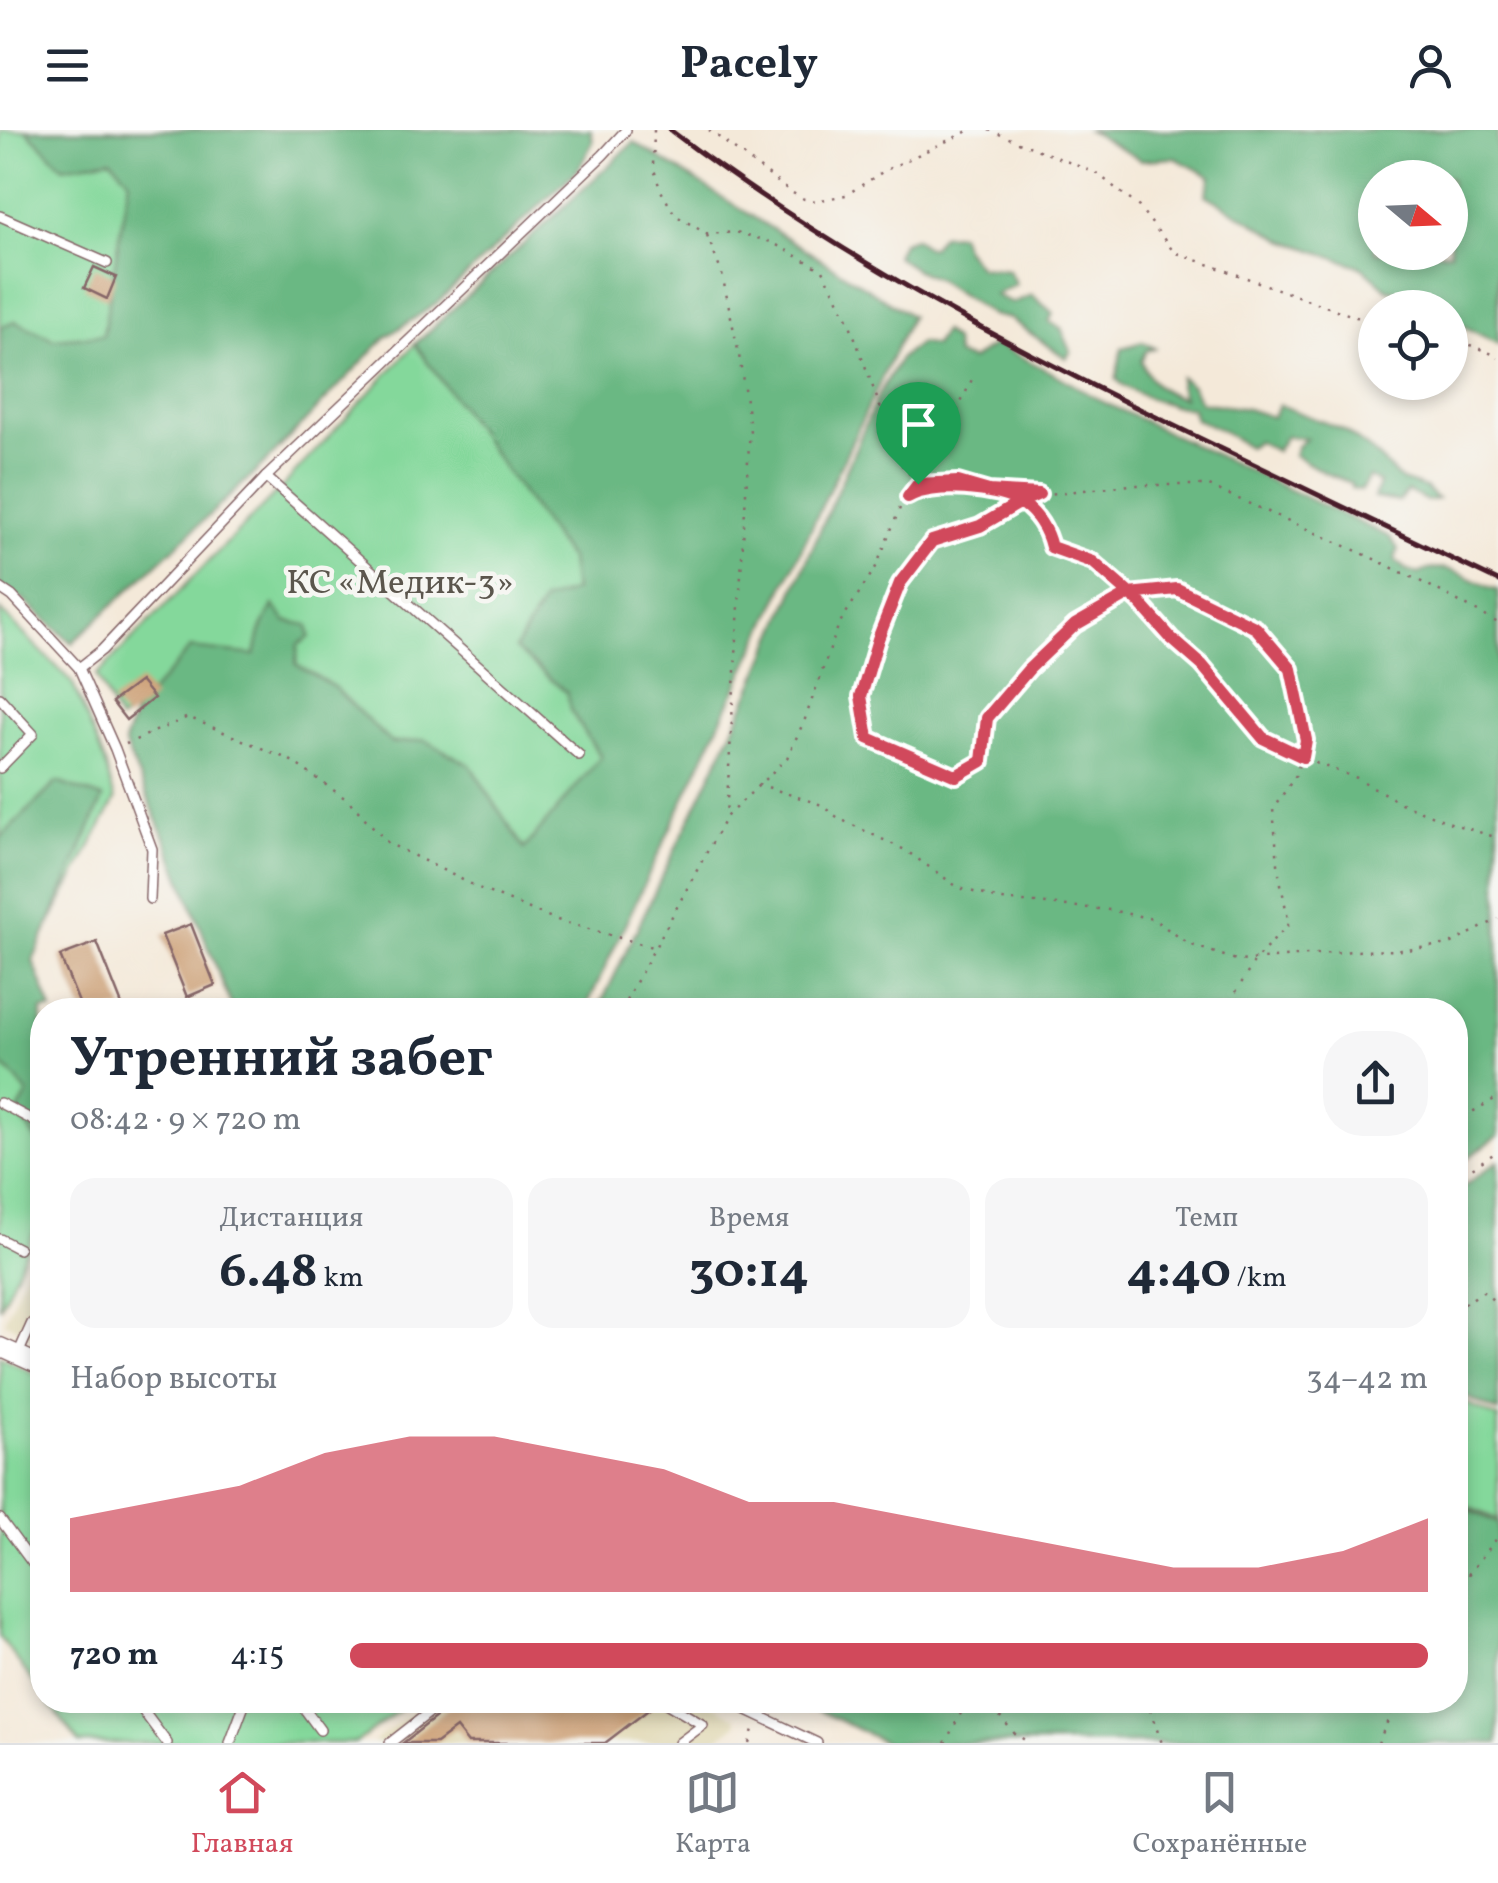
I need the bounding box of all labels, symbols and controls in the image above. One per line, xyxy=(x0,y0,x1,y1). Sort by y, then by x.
text: Pacely xyxy=(680,34,818,97)
icon: menu xyxy=(40,38,95,93)
icon: person xyxy=(1403,38,1458,93)
north arrow xyxy=(1358,160,1468,270)
map controls xyxy=(1358,160,1468,400)
button: locate xyxy=(1358,290,1468,400)
pin xyxy=(876,382,961,485)
icon: arrive xyxy=(891,397,946,452)
park label: КС «Медик-3» xyxy=(286,560,514,608)
text: Утренний забег xyxy=(70,1023,493,1099)
button: share xyxy=(1323,1031,1428,1136)
text: 08:42 · 9 × 720 m xyxy=(70,1099,301,1143)
text: Дистанция xyxy=(219,1199,363,1238)
text: Время xyxy=(709,1199,789,1238)
text: Темп xyxy=(1175,1199,1238,1238)
text: 6.48 xyxy=(219,1238,318,1308)
text: 30:14 xyxy=(689,1238,809,1308)
text: 4:40 xyxy=(1126,1238,1231,1308)
text: km xyxy=(318,1259,364,1298)
text: /km xyxy=(1231,1259,1287,1298)
text: Набор высоты xyxy=(70,1358,277,1402)
text: 34–42 m xyxy=(1306,1358,1428,1402)
text: 720 m xyxy=(70,1634,159,1678)
text: 4:15 xyxy=(230,1634,284,1678)
tab: Главная xyxy=(191,1765,293,1864)
tab: Карта xyxy=(675,1765,751,1864)
tab: Сохранённые xyxy=(1133,1765,1307,1864)

